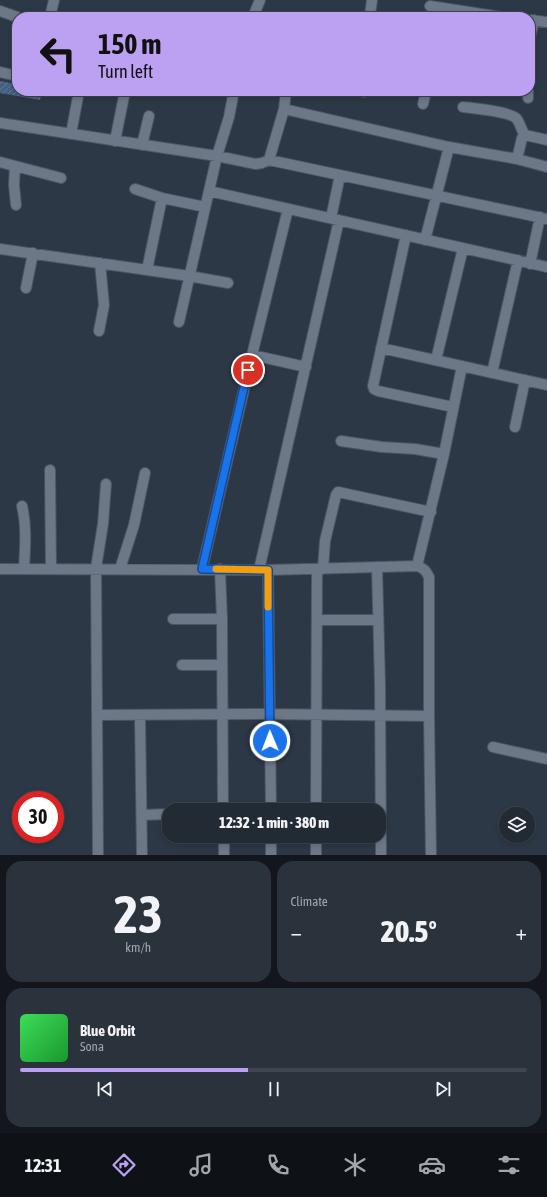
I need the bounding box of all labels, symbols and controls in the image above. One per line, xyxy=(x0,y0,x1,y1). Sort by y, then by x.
icon: left xyxy=(32,28,84,80)
text: 150 m xyxy=(98,28,161,60)
text: Turn left xyxy=(98,61,153,82)
pin xyxy=(231,353,265,387)
icon: arrive xyxy=(237,359,259,381)
position arrow xyxy=(249,720,291,762)
speed limit sign: 30 xyxy=(12,791,64,843)
map controls xyxy=(499,807,535,843)
button: layers xyxy=(499,807,535,843)
text: 12:32 · 1 min · 380 m xyxy=(219,814,329,831)
text: 23 xyxy=(114,884,163,944)
text: Climate xyxy=(291,894,328,909)
text: 20.5° xyxy=(381,914,437,948)
text: − xyxy=(291,919,302,945)
text: + xyxy=(516,919,527,945)
text: km/h xyxy=(125,940,151,955)
text: Blue Orbit xyxy=(80,1022,135,1039)
text: Sona xyxy=(80,1039,104,1054)
icon: previous xyxy=(94,1078,116,1100)
icon: pause xyxy=(263,1078,285,1100)
icon: next xyxy=(432,1078,454,1100)
icon: directions xyxy=(110,1151,138,1179)
icon: music xyxy=(187,1151,215,1179)
icon: phone xyxy=(264,1151,292,1179)
icon: climate xyxy=(341,1151,369,1179)
icon: car xyxy=(418,1151,446,1179)
icon: filters xyxy=(495,1151,523,1179)
text: 12:31 xyxy=(24,1155,61,1176)

